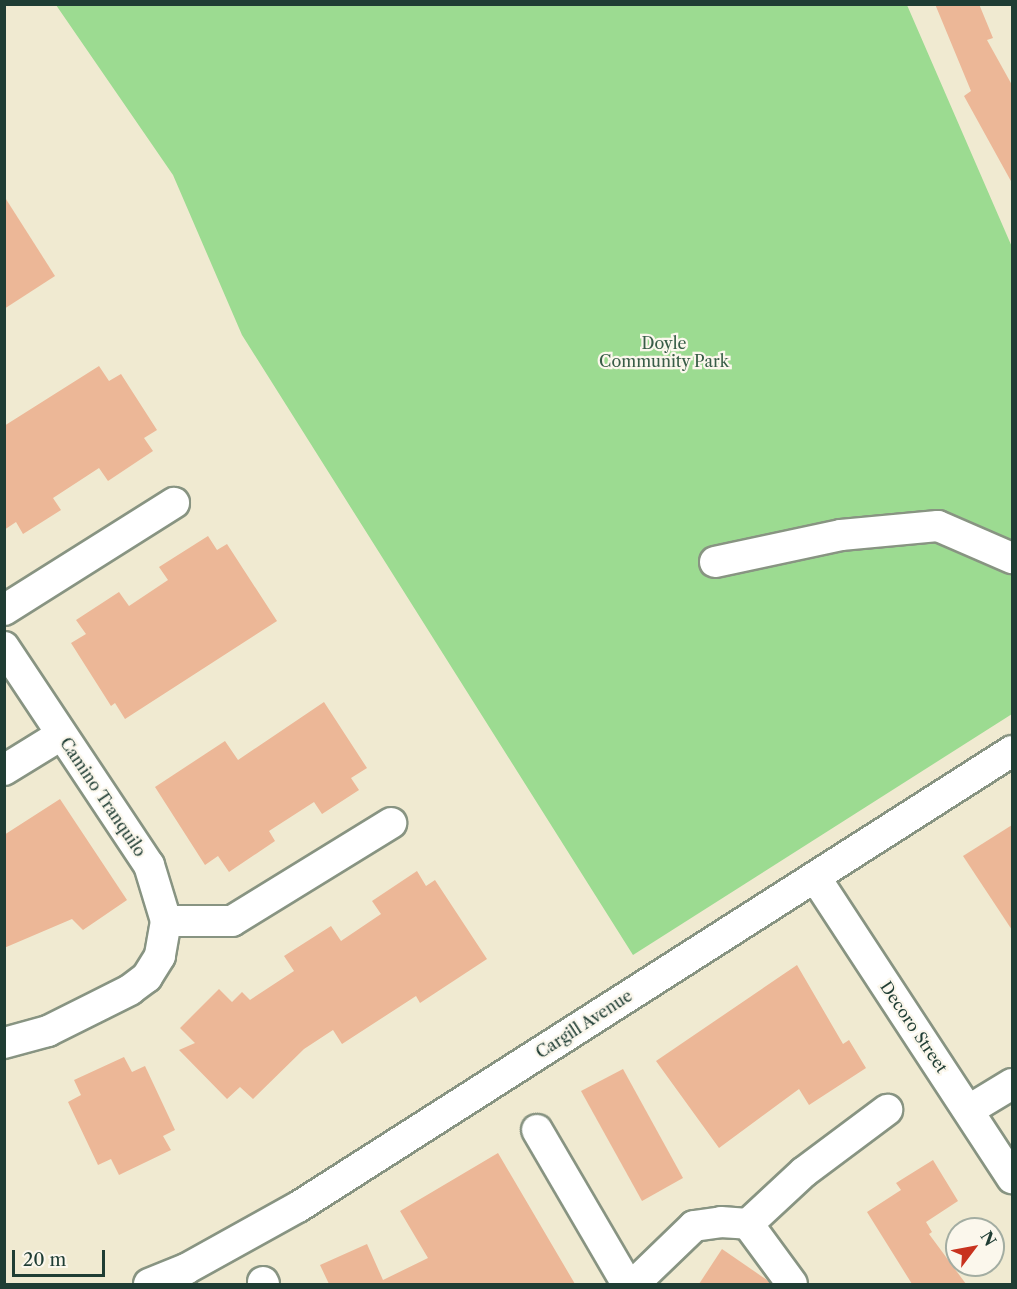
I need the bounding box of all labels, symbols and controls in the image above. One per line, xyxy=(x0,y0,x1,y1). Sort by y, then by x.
park label: Doyle Community Park xyxy=(599,333,729,371)
street label: Camino Tranquilo xyxy=(56,734,150,860)
street label: Decoro Street xyxy=(876,978,952,1076)
street label: Cargill Avenue xyxy=(532,986,636,1062)
north arrow xyxy=(945,1217,1005,1277)
text: N xyxy=(976,1227,1001,1250)
scale bar xyxy=(15,1238,108,1276)
text: 20 m xyxy=(23,1249,66,1271)

